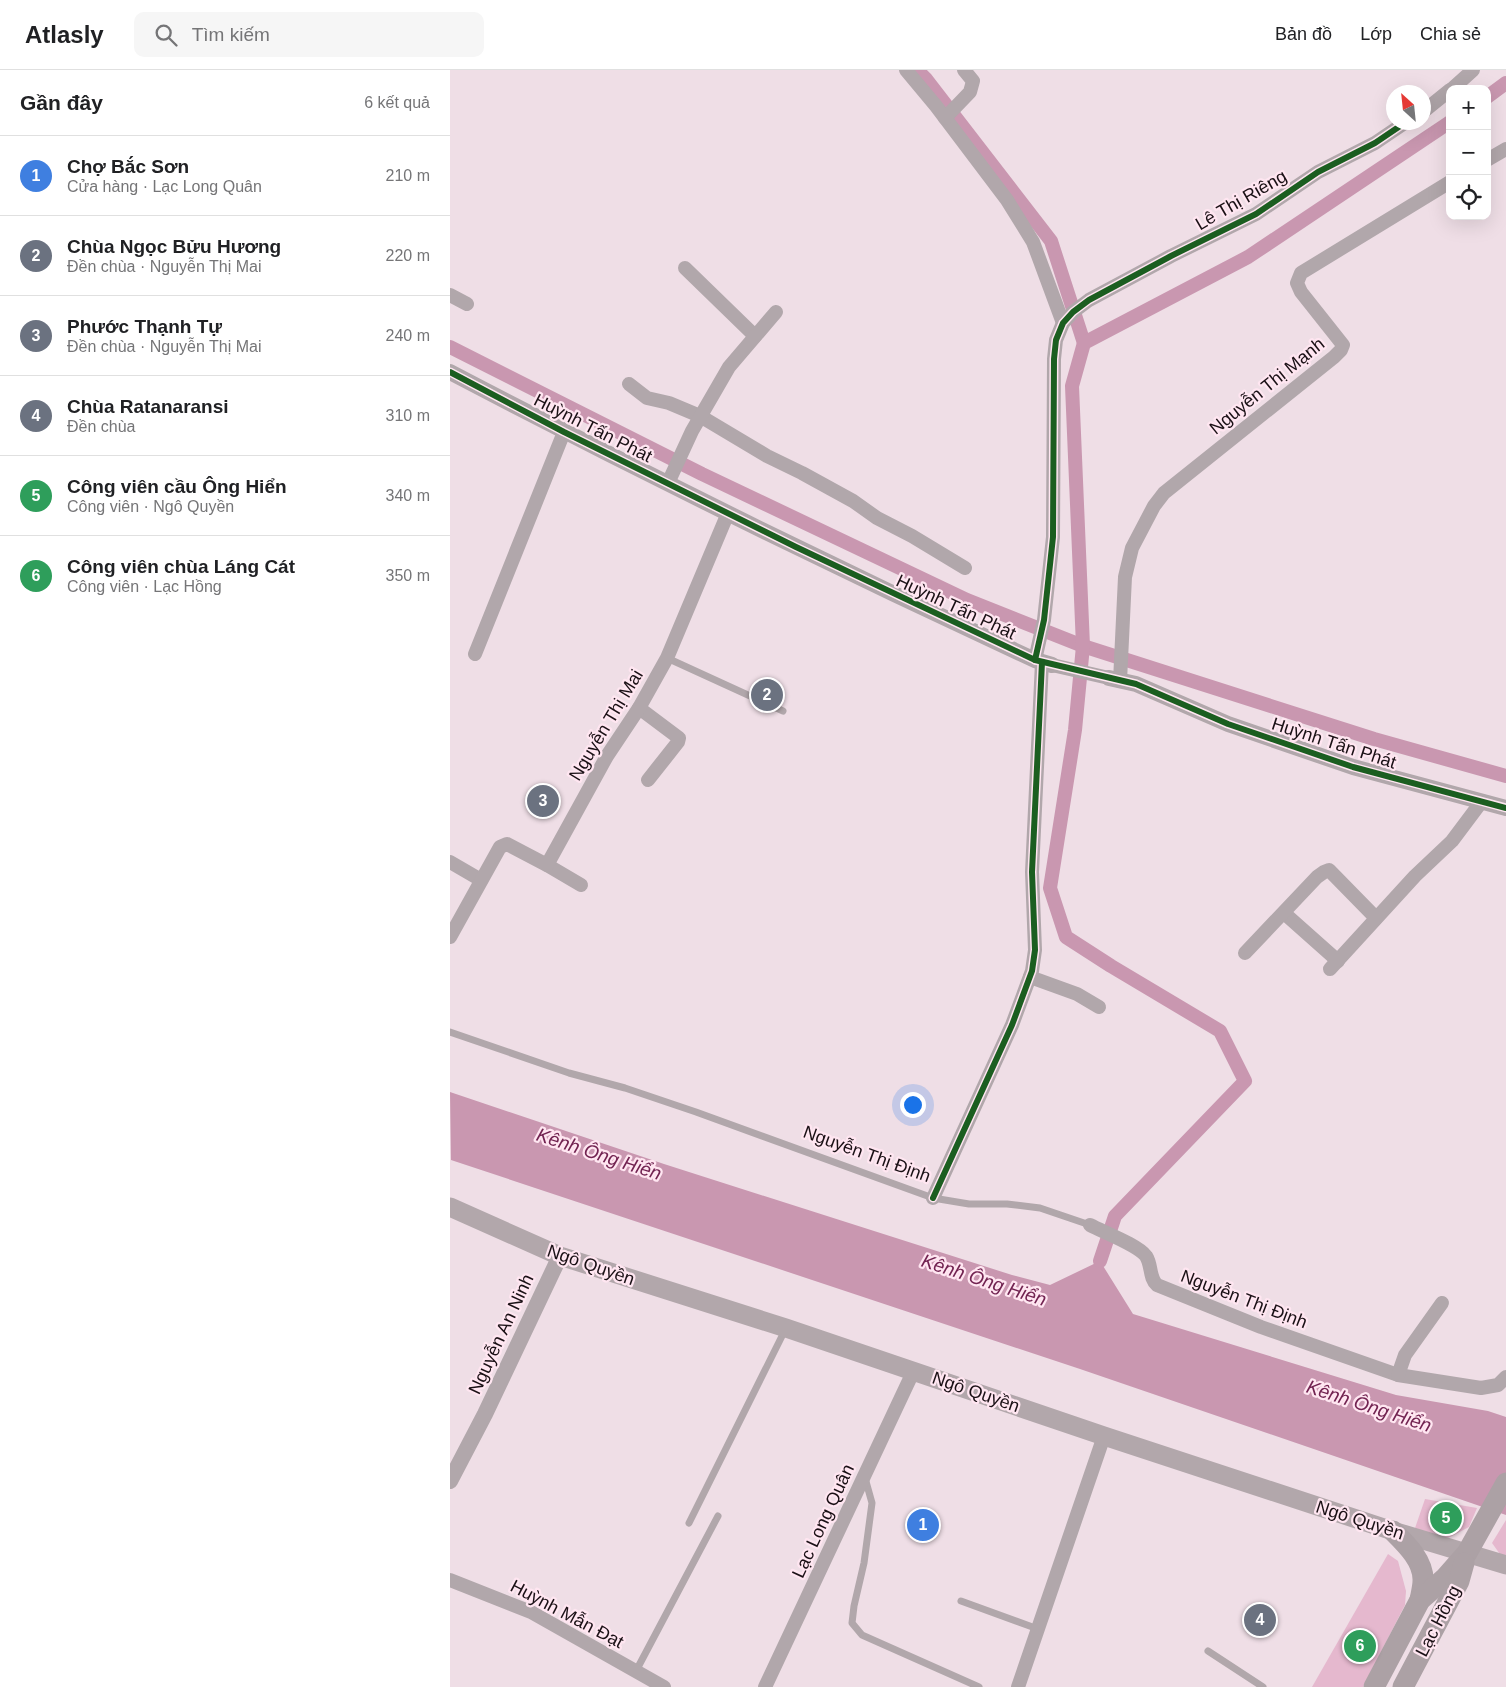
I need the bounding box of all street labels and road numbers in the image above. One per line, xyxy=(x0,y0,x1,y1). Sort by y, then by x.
street label: Lê Thị Riêng xyxy=(1192,166,1290,234)
street label: Nguyễn Thị Mạnh xyxy=(1205,333,1328,438)
street label: Huỳnh Tấn Phát xyxy=(531,390,655,466)
street label: Huỳnh Tấn Phát xyxy=(893,571,1019,643)
street label: Nguyễn Thị Mai xyxy=(564,665,647,784)
street label: Huỳnh Tấn Phát xyxy=(1269,713,1399,773)
street label: Nguyễn Thị Định xyxy=(801,1121,934,1186)
street label: Ngô Quyền xyxy=(545,1241,637,1289)
street label: Nguyễn Thị Định xyxy=(1178,1265,1310,1332)
street label: Nguyễn An Ninh xyxy=(464,1270,538,1397)
street label: Ngô Quyền xyxy=(930,1368,1022,1416)
street label: Lạc Long Quân xyxy=(788,1461,858,1581)
street label: Ngô Quyền xyxy=(1314,1496,1406,1544)
street label: Huỳnh Mẫn Đạt xyxy=(507,1575,627,1652)
street label: Lạc Hồng xyxy=(1412,1582,1464,1660)

